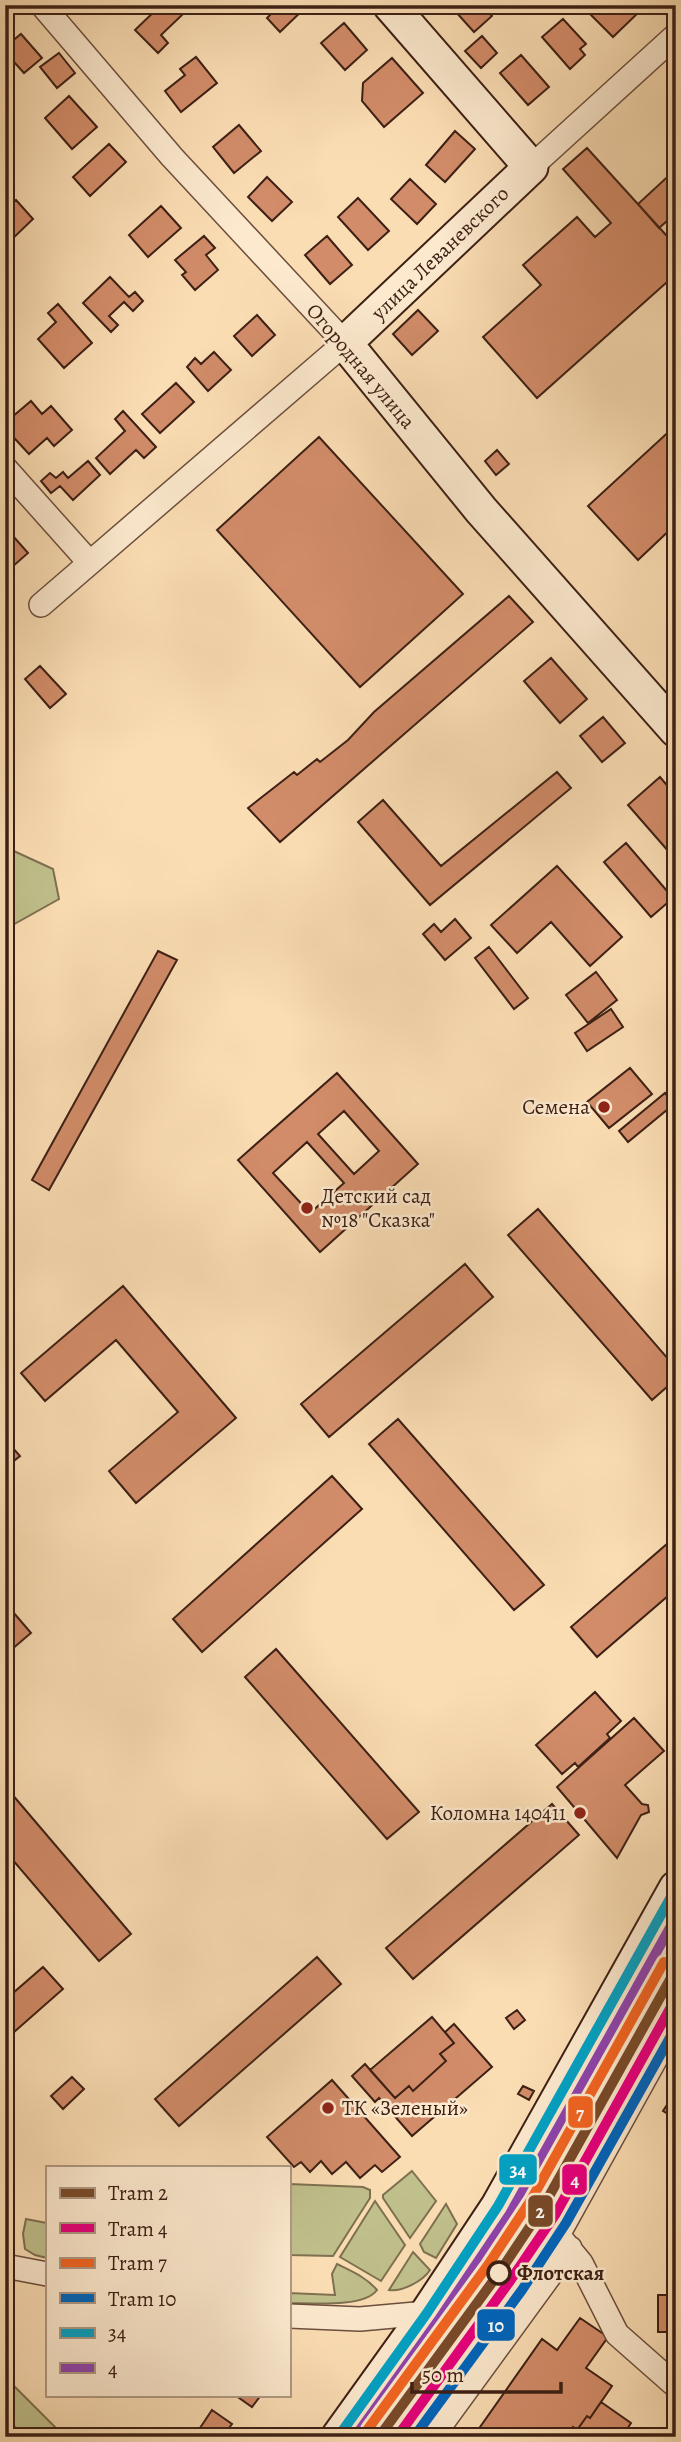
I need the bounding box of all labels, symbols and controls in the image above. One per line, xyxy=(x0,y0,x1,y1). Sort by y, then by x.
street label: улица Леваневского xyxy=(364,180,515,327)
street label: Огородная улица xyxy=(300,297,422,435)
place label: Семена xyxy=(522,1093,590,1121)
marker: Семена xyxy=(596,1099,612,1115)
place label: Детский сад №18 "Сказка" xyxy=(321,1182,435,1234)
marker: Детский сад №18 "Сказка" xyxy=(299,1200,315,1216)
place label: Коломна 140411 xyxy=(430,1799,566,1827)
marker: Коломна 140411 xyxy=(572,1805,588,1821)
place label: ТК «Зеленый» xyxy=(342,2094,468,2122)
line badge: 7 xyxy=(567,2095,594,2129)
marker: ТК «Зеленый» xyxy=(320,2100,336,2116)
text: 7 xyxy=(576,2100,585,2126)
line badge: 34 xyxy=(498,2153,538,2186)
text: 34 xyxy=(509,2157,527,2183)
line badge: 4 xyxy=(561,2163,588,2196)
legend xyxy=(46,2166,290,2396)
text: 4 xyxy=(571,2167,580,2193)
text: Tram 2 xyxy=(108,2179,168,2207)
line badge: 2 xyxy=(527,2194,554,2228)
text: 2 xyxy=(535,2199,545,2225)
text: Tram 4 xyxy=(108,2215,168,2243)
text: Tram 7 xyxy=(108,2249,167,2277)
place label: Флотская xyxy=(517,2259,604,2287)
marker: Флотская xyxy=(487,2261,511,2285)
text: Tram 10 xyxy=(108,2285,176,2313)
line badge: 10 xyxy=(476,2308,516,2342)
text: 10 xyxy=(488,2313,505,2339)
text: 34 xyxy=(108,2319,126,2347)
scale bar xyxy=(412,2351,560,2395)
text: 4 xyxy=(108,2355,118,2383)
text: 50 m xyxy=(422,2361,464,2389)

